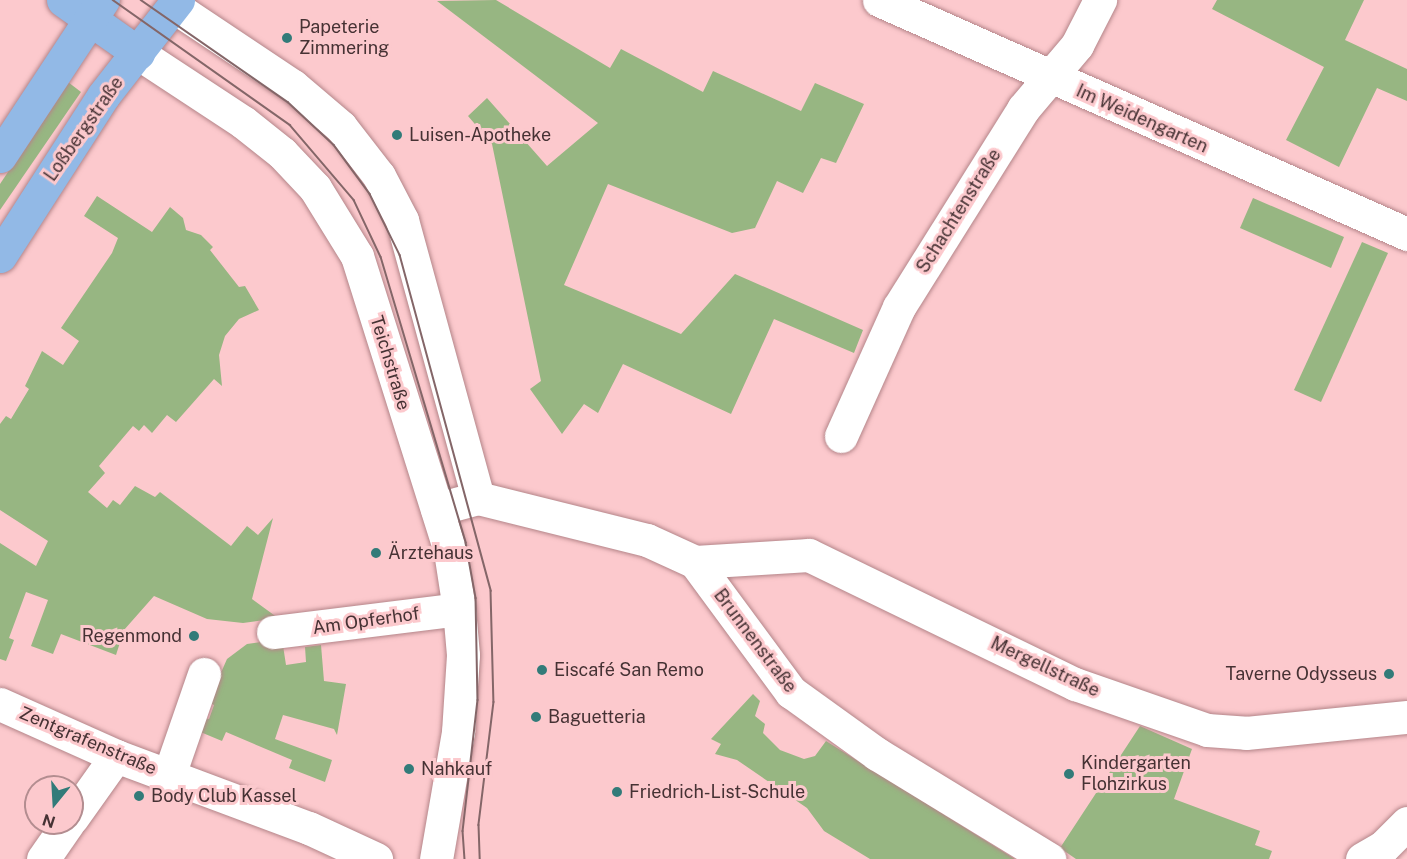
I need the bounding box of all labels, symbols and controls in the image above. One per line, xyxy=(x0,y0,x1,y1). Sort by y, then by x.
place label: Papeterie Zimmering xyxy=(299,17,389,60)
marker: Papeterie Zimmering xyxy=(280,31,294,45)
street label: Loßbergstraße xyxy=(40,73,128,185)
street label: Im Weidengarten xyxy=(1073,80,1211,158)
place label: Luisen-Apotheke xyxy=(409,124,551,146)
marker: Luisen-Apotheke xyxy=(390,128,404,142)
street label: Schachtenstraße xyxy=(912,145,1006,277)
street label: Teichstraße xyxy=(365,313,415,413)
place label: Ärztehaus xyxy=(388,542,473,564)
marker: Ärztehaus xyxy=(369,546,383,560)
street label: Brunnenstraße xyxy=(709,585,801,697)
street label: Am Opferhof xyxy=(311,603,421,639)
place label: Regenmond xyxy=(82,625,182,647)
marker: Regenmond xyxy=(187,629,201,643)
street label: Mergellstraße xyxy=(987,632,1103,702)
place label: Eiscafé San Remo xyxy=(554,659,704,681)
marker: Eiscafé San Remo xyxy=(535,663,549,677)
place label: Taverne Odysseus xyxy=(1225,663,1377,685)
marker: Taverne Odysseus xyxy=(1382,667,1396,681)
street label: Zentgrafenstraße xyxy=(16,702,160,780)
place label: Baguetteria xyxy=(548,706,646,728)
marker: Baguetteria xyxy=(529,710,543,724)
place label: Kindergarten Flohzirkus xyxy=(1081,753,1191,795)
place label: Nahkauf xyxy=(421,758,492,780)
marker: Nahkauf xyxy=(402,762,416,776)
marker: Kindergarten Flohzirkus xyxy=(1062,767,1076,781)
north arrow xyxy=(24,775,84,835)
place label: Friedrich-List-Schule xyxy=(629,781,805,803)
place label: Body Club Kassel xyxy=(151,785,297,807)
marker: Friedrich-List-Schule xyxy=(610,785,624,799)
marker: Body Club Kassel xyxy=(132,789,146,803)
text: N xyxy=(40,810,58,832)

